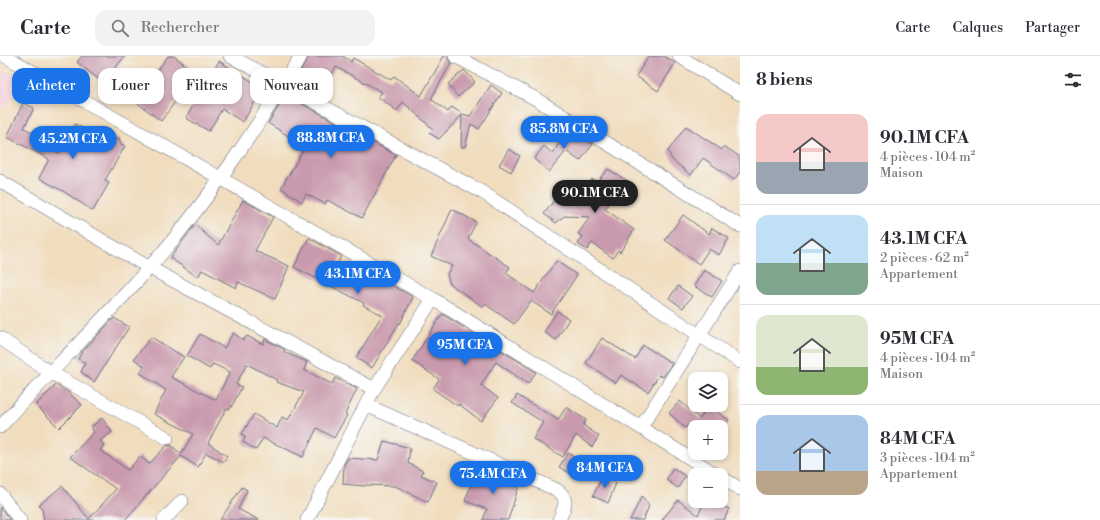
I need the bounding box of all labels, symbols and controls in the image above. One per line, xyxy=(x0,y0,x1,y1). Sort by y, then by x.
search box xyxy=(95,10,375,46)
text: Carte xyxy=(20,16,71,40)
icon: search xyxy=(109,17,131,39)
text: Rechercher xyxy=(141,18,219,37)
text: Carte xyxy=(895,19,930,37)
text: Calques xyxy=(952,19,1003,37)
text: Partager xyxy=(1025,19,1080,37)
chip: Acheter xyxy=(12,68,90,104)
chip: Louer xyxy=(98,68,164,104)
chip: Filtres xyxy=(172,68,242,104)
chip: Nouveau xyxy=(250,68,333,104)
text: 8 biens xyxy=(756,69,813,91)
icon: filters xyxy=(1062,69,1084,91)
pin: 85.8M CFA xyxy=(518,116,610,150)
text: 85.8M CFA xyxy=(530,121,598,137)
pin: 88.8M CFA xyxy=(285,125,377,159)
pin: 45.2M CFA xyxy=(27,126,119,160)
text: 90.1M CFA xyxy=(880,127,969,149)
text: 88.8M CFA xyxy=(297,130,365,146)
icon: home xyxy=(788,130,836,178)
text: 45.2M CFA xyxy=(39,131,107,147)
text: 4 pièces · 104 m² xyxy=(880,149,975,165)
text: Maison xyxy=(880,165,923,181)
pin: 90.1M CFA xyxy=(549,180,641,214)
text: 90.1M CFA xyxy=(561,185,629,201)
text: 43.1M CFA xyxy=(880,228,967,250)
icon: home xyxy=(788,231,836,279)
text: 2 pièces · 62 m² xyxy=(880,250,969,266)
pin: 43.1M CFA xyxy=(312,261,404,295)
text: 43.1M CFA xyxy=(325,266,391,282)
text: Appartement xyxy=(880,266,958,282)
text: 95M CFA xyxy=(880,328,954,350)
icon: home xyxy=(788,331,836,379)
pin: 95M CFA xyxy=(428,332,502,366)
text: 95M CFA xyxy=(437,337,493,353)
text: 4 pièces · 104 m² xyxy=(880,350,975,366)
text: Maison xyxy=(880,366,923,382)
map controls xyxy=(688,372,728,508)
button: layers xyxy=(688,372,728,412)
button: + xyxy=(688,420,728,460)
text: 84M CFA xyxy=(880,428,955,450)
icon: home xyxy=(788,431,836,479)
text: 3 pièces · 104 m² xyxy=(880,450,975,466)
pin: 84M CFA xyxy=(568,455,642,489)
text: 84M CFA xyxy=(576,460,634,476)
pin: 75.4M CFA xyxy=(447,461,539,495)
text: 75.4M CFA xyxy=(459,466,527,482)
text: Appartement xyxy=(880,466,958,482)
button: − xyxy=(688,468,728,508)

